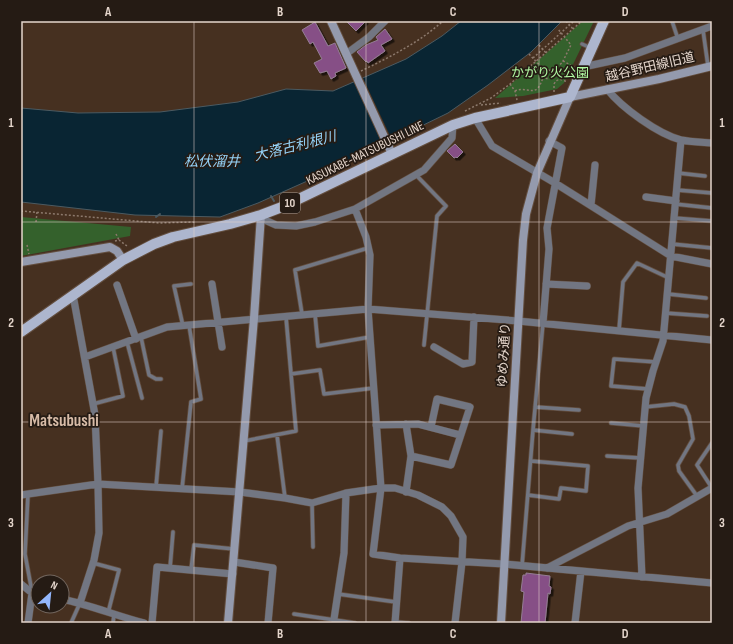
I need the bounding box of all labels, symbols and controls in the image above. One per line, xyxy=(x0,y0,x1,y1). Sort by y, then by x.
text: A xyxy=(104,4,112,20)
text: B xyxy=(277,4,283,20)
text: C xyxy=(450,4,457,20)
text: D xyxy=(622,4,629,20)
street label: 越谷野田線旧道 xyxy=(604,49,696,85)
park label: かがり火公園 xyxy=(511,65,589,81)
text: 1 xyxy=(8,115,14,131)
text: 1 xyxy=(719,115,725,131)
street label: KASUKABE-MATSUBUSHI LINE xyxy=(303,117,427,189)
water label: 大落古利根川 xyxy=(252,127,340,164)
water label: 松伏溜井 xyxy=(184,153,242,170)
road number: 10 xyxy=(280,193,300,213)
text: 2 xyxy=(8,315,14,331)
text: 2 xyxy=(719,315,725,331)
street label: ゆめみ通り xyxy=(494,322,514,388)
district label: Matsubushi xyxy=(29,411,99,431)
text: 3 xyxy=(8,515,14,531)
text: 3 xyxy=(719,515,725,531)
north arrow xyxy=(30,574,70,614)
text: N xyxy=(49,578,60,593)
text: A xyxy=(104,626,112,642)
text: B xyxy=(277,626,283,642)
text: C xyxy=(450,626,457,642)
text: D xyxy=(622,626,629,642)

